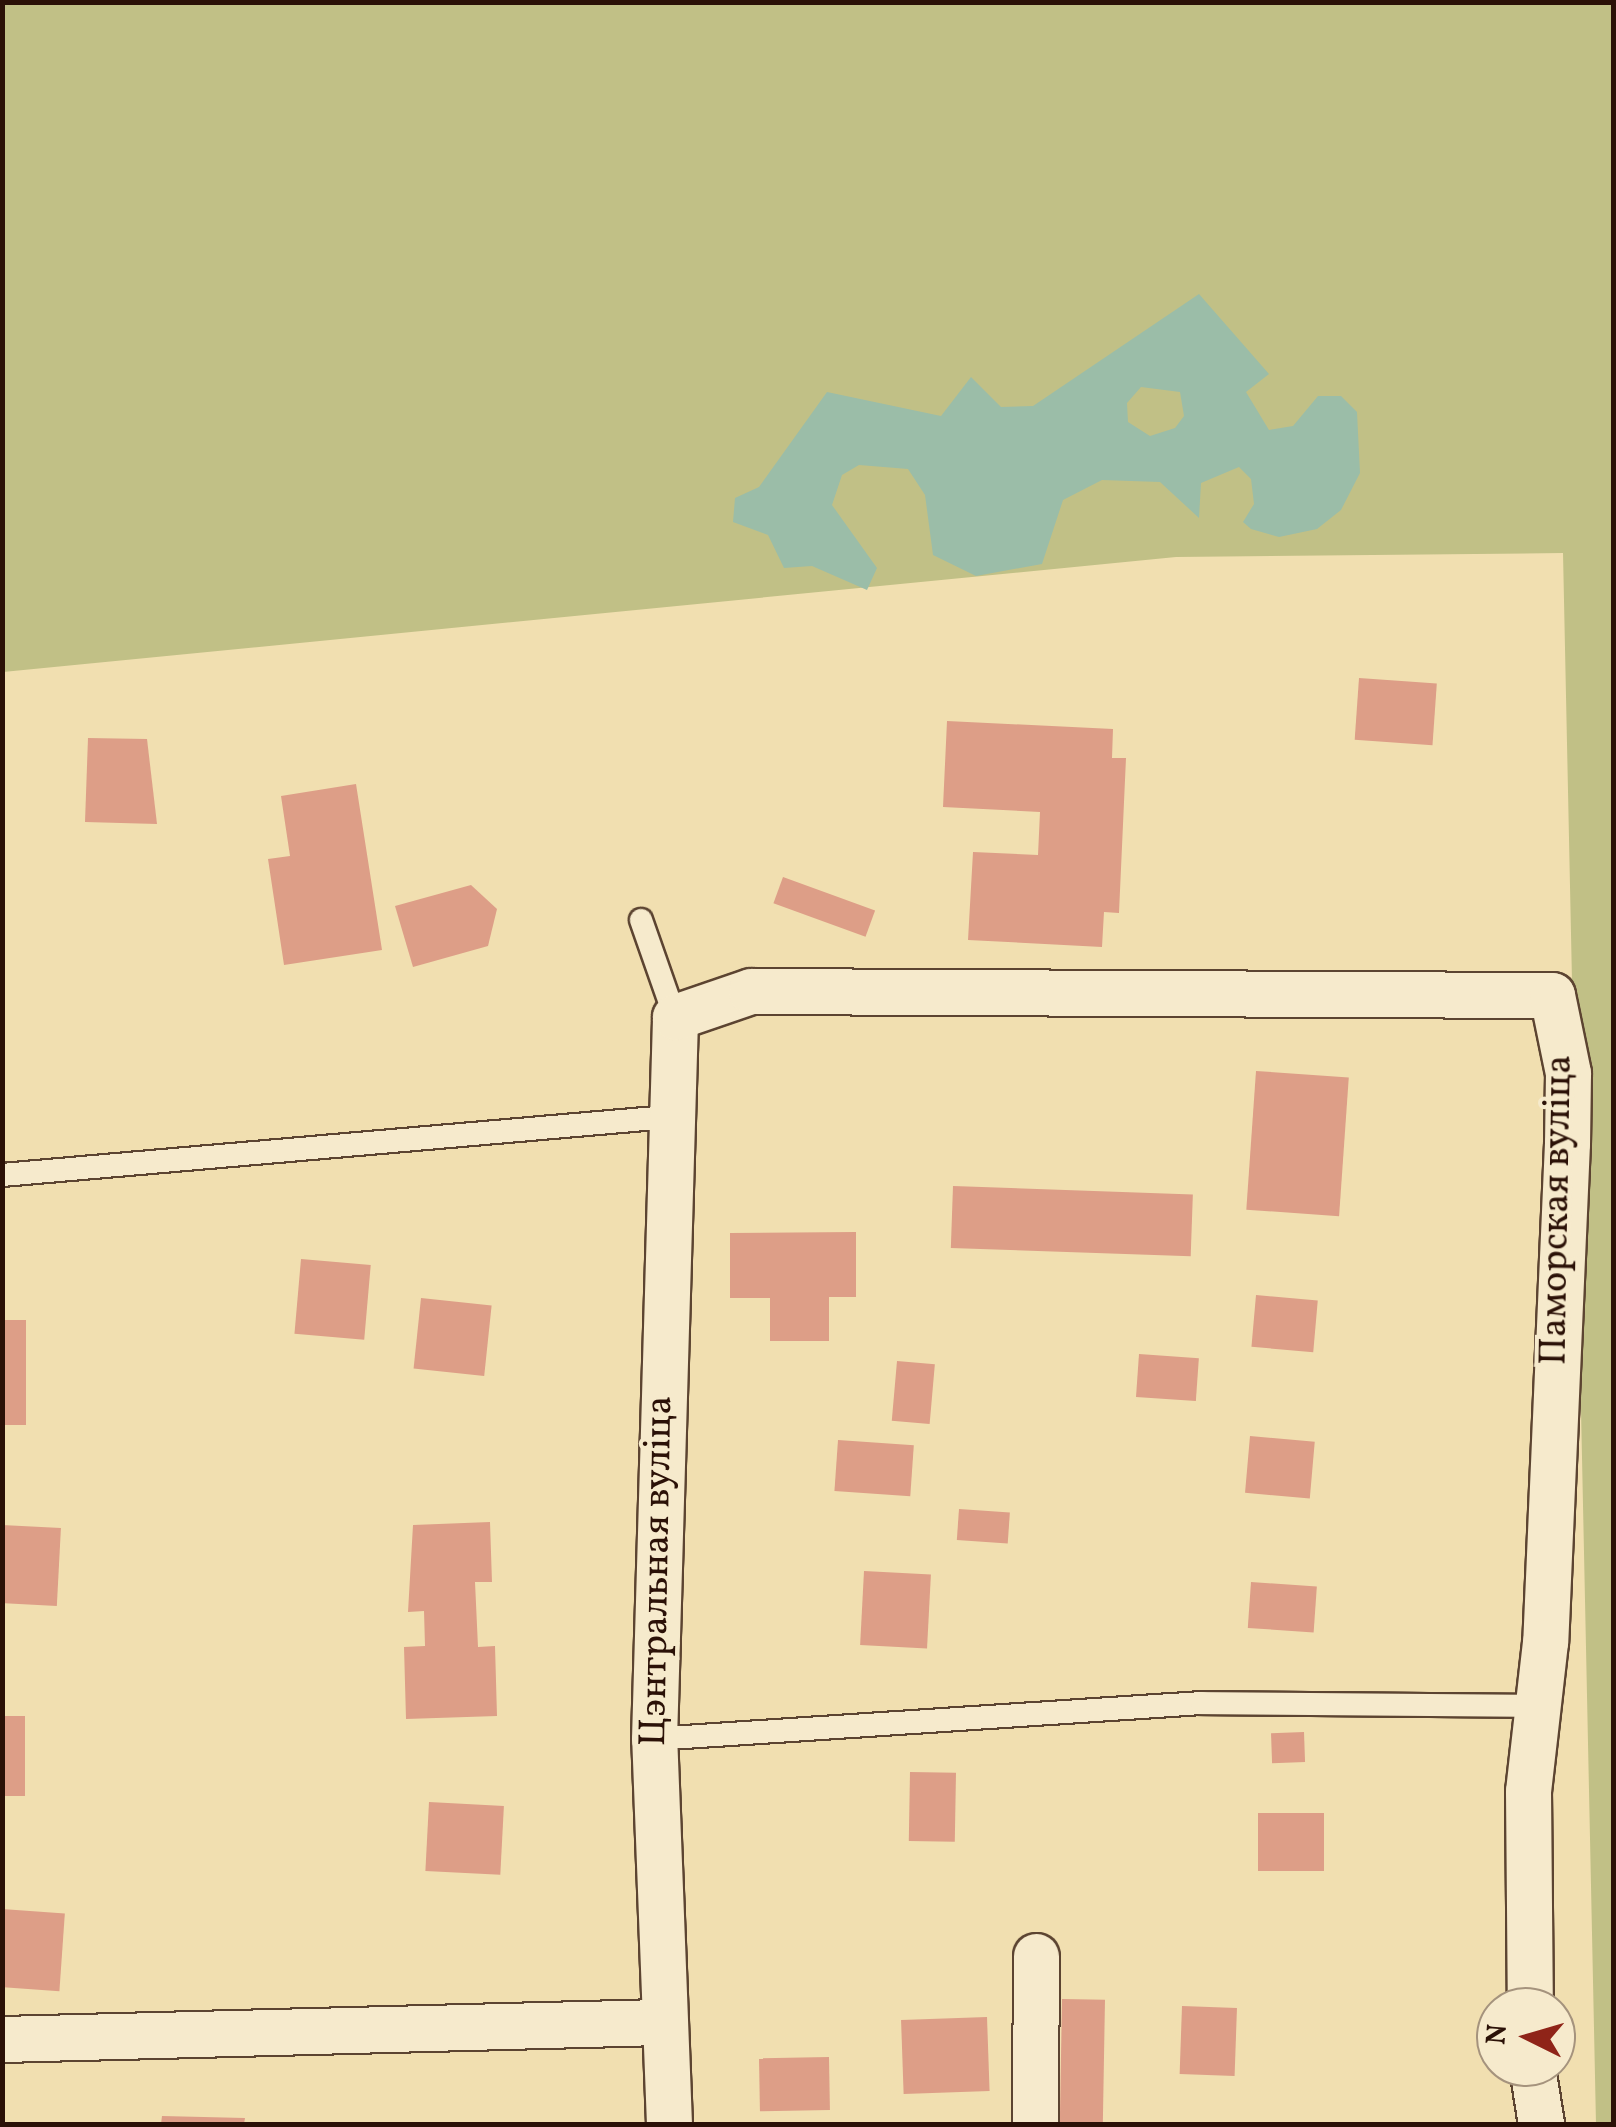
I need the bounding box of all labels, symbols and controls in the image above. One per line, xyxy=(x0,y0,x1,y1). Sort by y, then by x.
street label: Паморская вуліца xyxy=(1532,1054,1584,1366)
street label: Цэнтральная вуліца xyxy=(632,1395,684,1747)
north arrow xyxy=(1476,1987,1576,2087)
text: N xyxy=(1477,2023,1518,2046)

